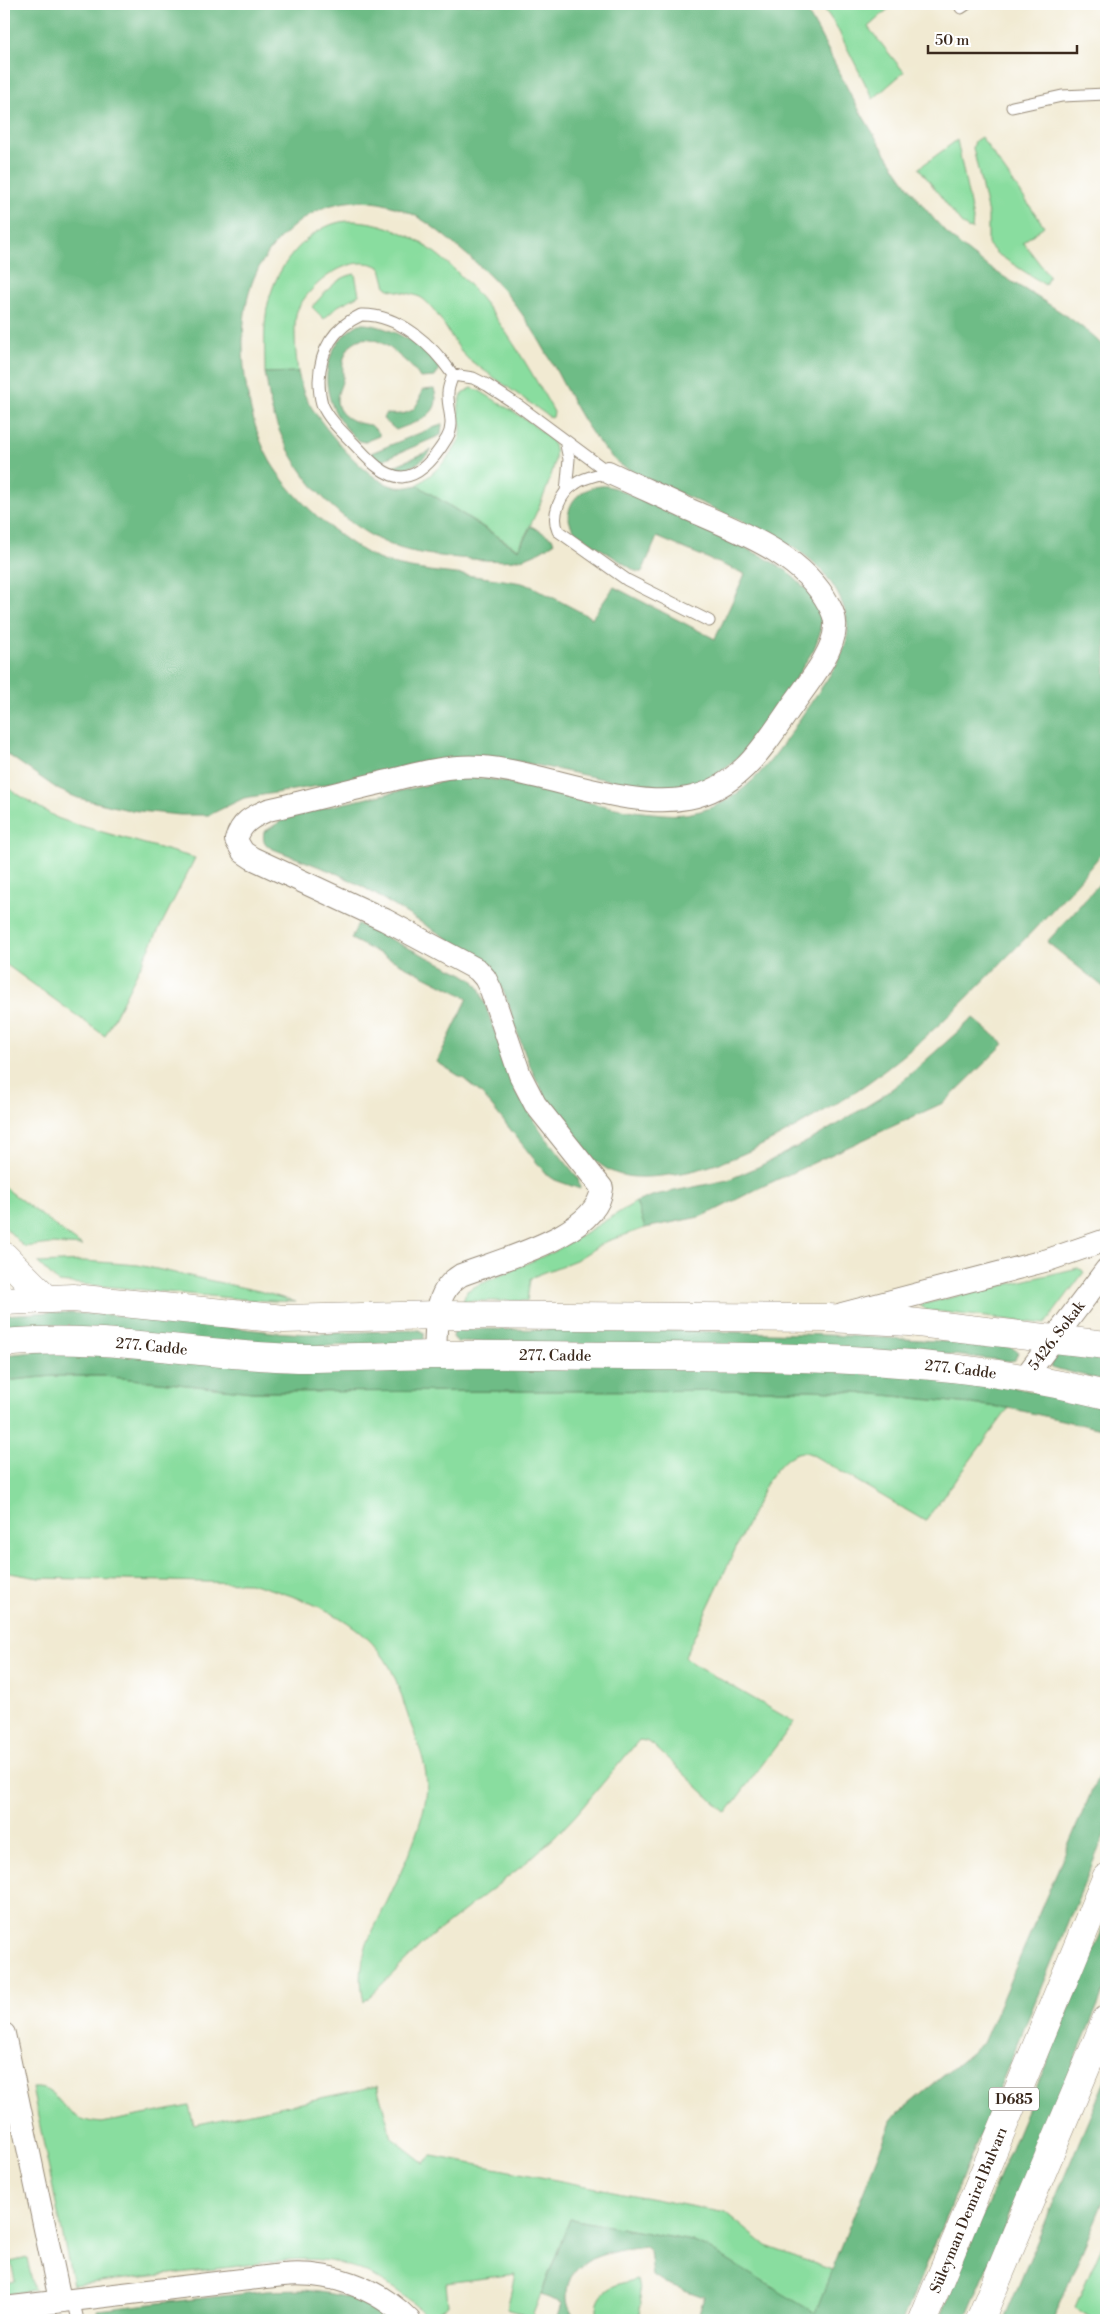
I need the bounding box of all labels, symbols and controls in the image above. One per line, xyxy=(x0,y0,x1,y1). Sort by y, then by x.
scale bar xyxy=(928,22,1076,54)
text: 50 m xyxy=(935,31,969,50)
street label: 5426. Sokak xyxy=(1024,1296,1090,1374)
street label: 277. Cadde xyxy=(115,1334,189,1360)
street label: 277. Cadde xyxy=(519,1346,591,1366)
street label: 277. Cadde xyxy=(924,1356,998,1384)
road number: D685 xyxy=(989,2088,1039,2110)
street label: Süleyman Demirel Bulvarı xyxy=(926,2124,1012,2296)

